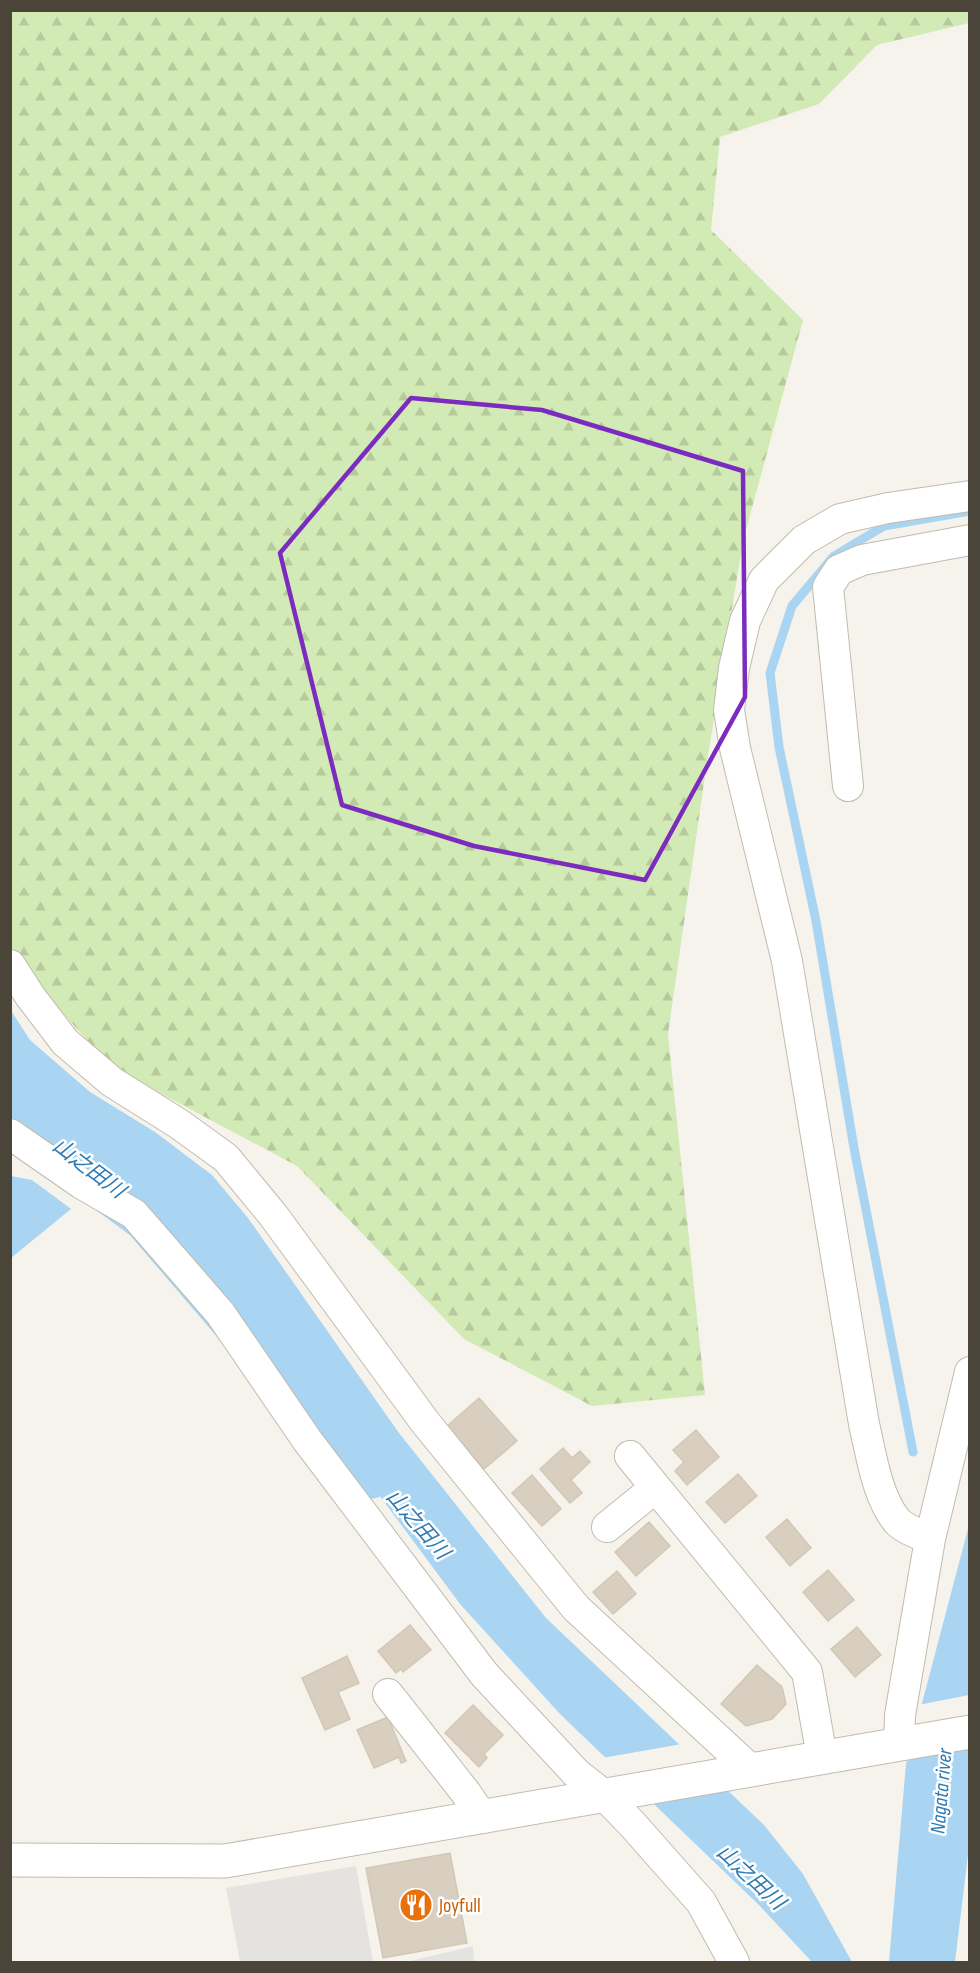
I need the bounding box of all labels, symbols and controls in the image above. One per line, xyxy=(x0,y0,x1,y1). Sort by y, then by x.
water label: 山之田川 xyxy=(48,1133,131,1205)
water label: 山之田川 xyxy=(381,1484,456,1566)
water label: Nagata river xyxy=(925,1746,958,1835)
water label: 山之田川 xyxy=(711,1840,791,1917)
restaurant icon: Joyfull xyxy=(398,1887,434,1923)
place label: Joyfull xyxy=(438,1894,481,1918)

